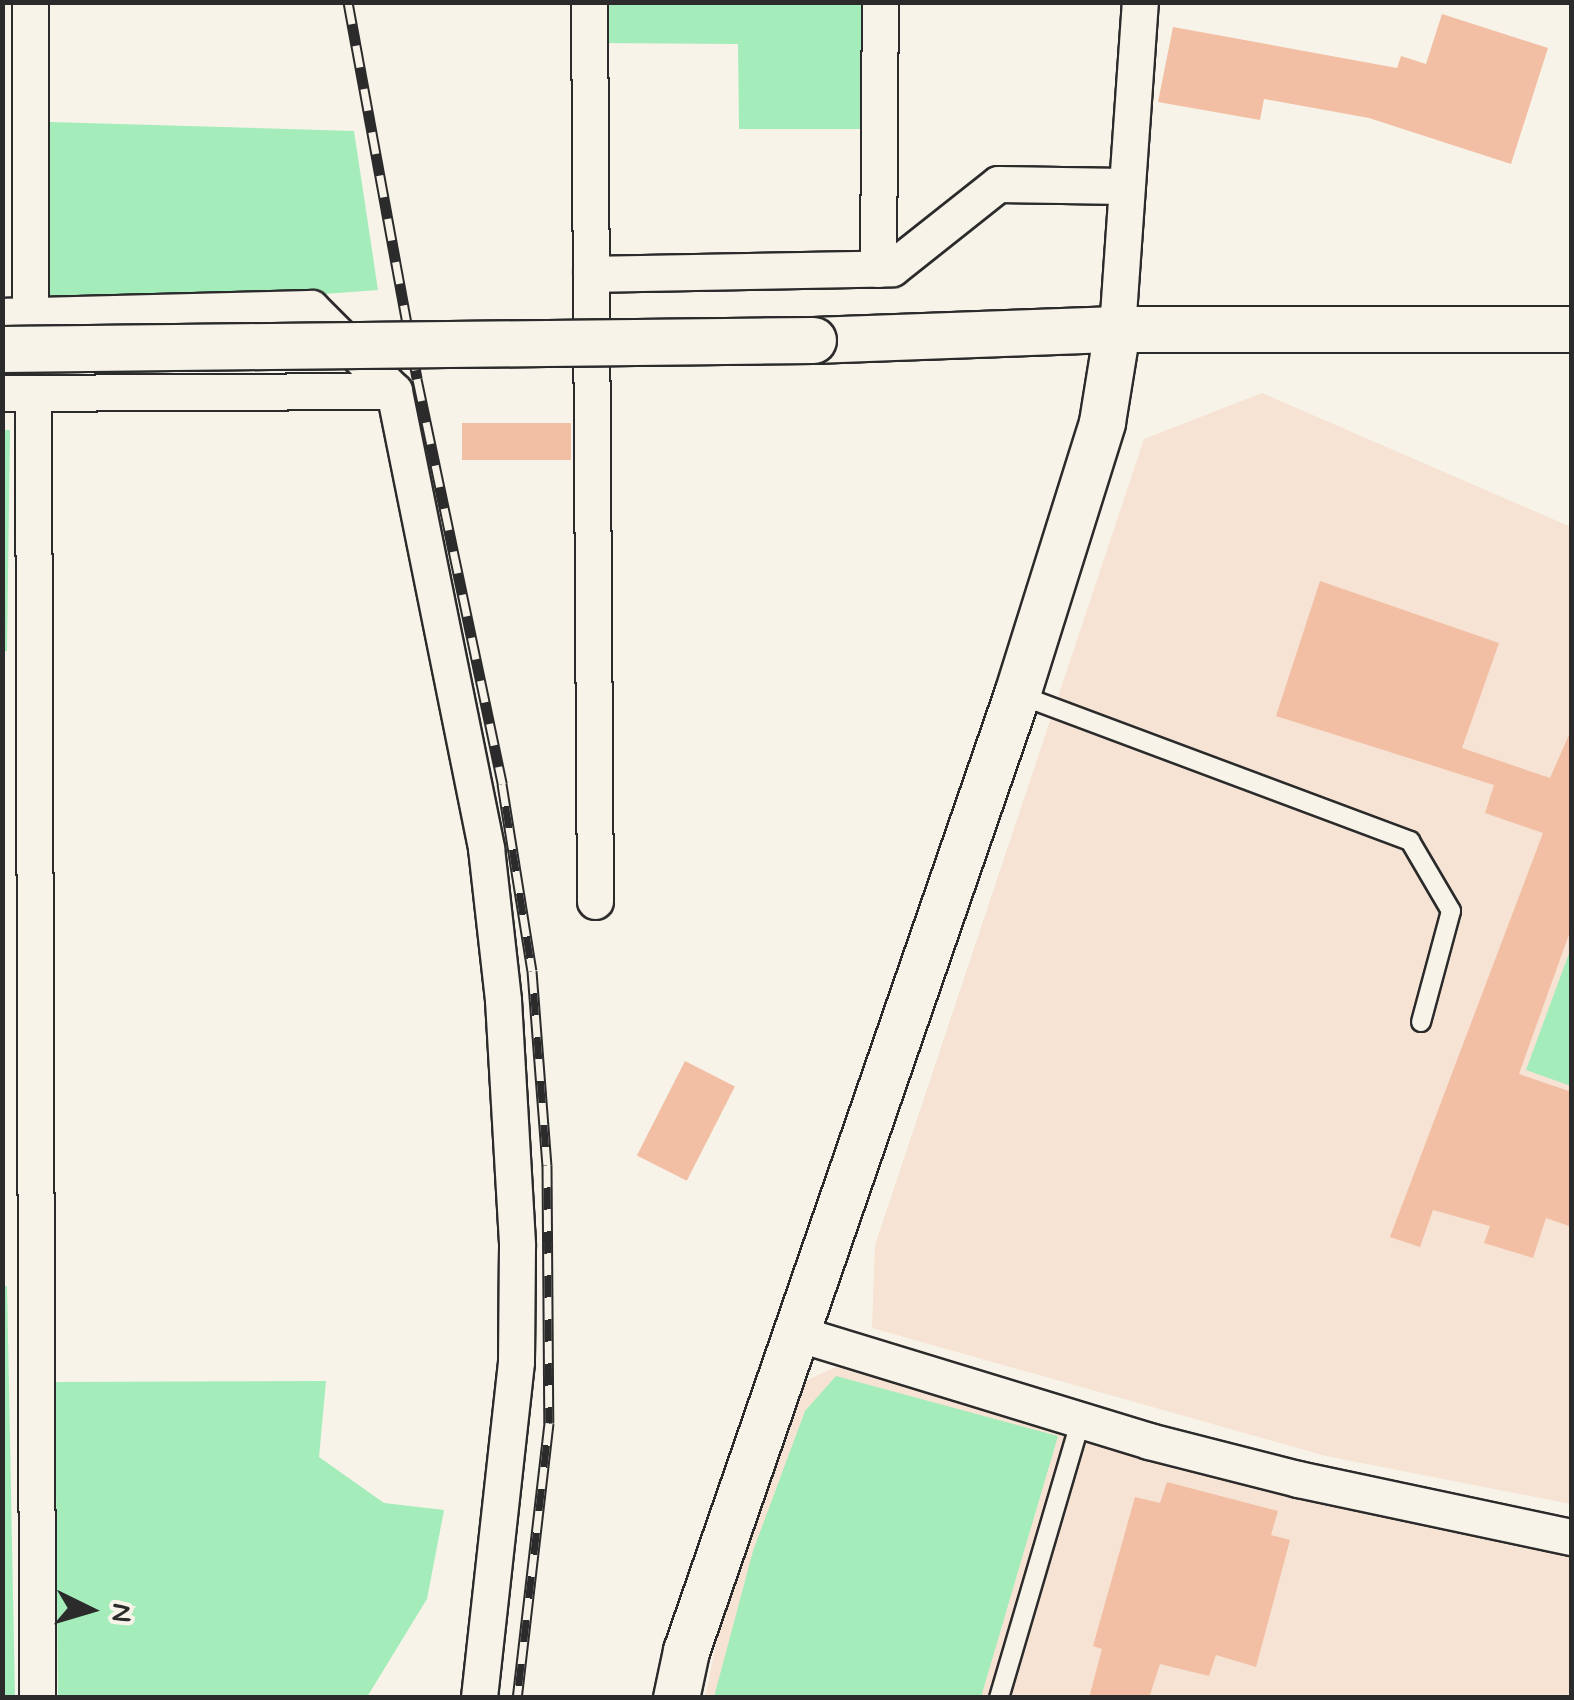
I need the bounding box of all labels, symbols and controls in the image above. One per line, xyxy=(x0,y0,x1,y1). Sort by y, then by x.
north arrow xyxy=(40,1560,140,1660)
text: N xyxy=(101,1602,140,1624)

